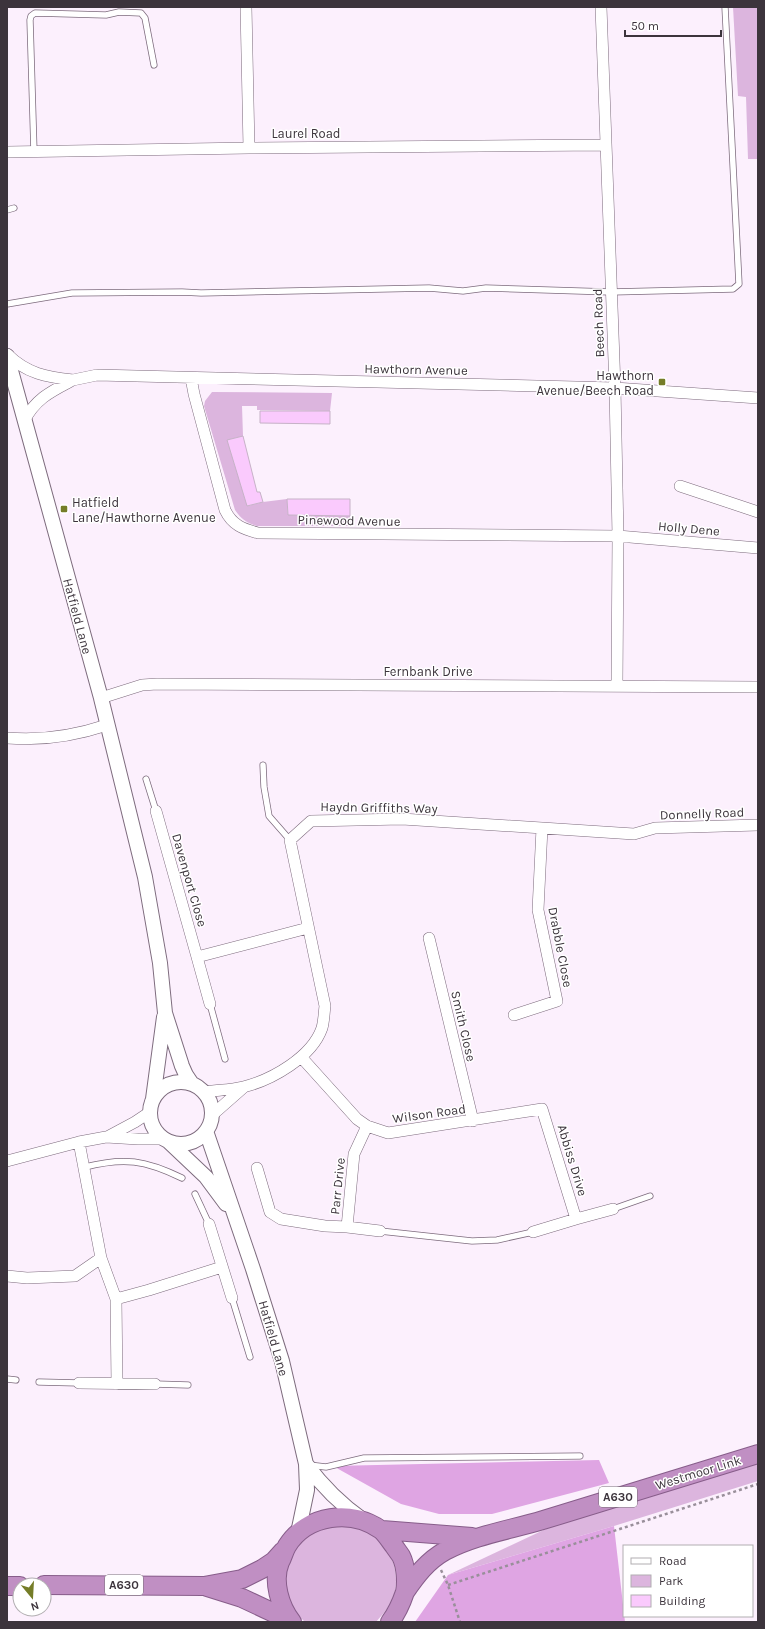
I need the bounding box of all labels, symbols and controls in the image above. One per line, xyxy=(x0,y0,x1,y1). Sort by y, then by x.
scale bar xyxy=(625,12,721,38)
text: 50 m xyxy=(631,19,659,33)
street label: Laurel Road xyxy=(271,126,341,141)
street label: Beech Road xyxy=(590,288,607,358)
street label: Hawthorn Avenue xyxy=(364,361,468,378)
place label: Hawthorn Avenue/Beech Road xyxy=(537,368,654,398)
marker: Hawthorn Avenue/Beech Road xyxy=(657,377,667,387)
place label: Hatfield Lane/Hawthorne Avenue xyxy=(72,495,216,525)
marker: Hatfield Lane/Hawthorne Avenue xyxy=(59,504,69,514)
street label: Pinewood Avenue xyxy=(297,512,401,529)
street label: Holly Dene xyxy=(657,518,721,539)
street label: Hatfield Lane xyxy=(60,577,95,656)
street label: Fernbank Drive xyxy=(383,664,473,679)
street label: Haydn Griffiths Way xyxy=(320,799,438,816)
street label: Donnelly Road xyxy=(660,805,744,822)
street label: Davenport Close xyxy=(169,832,210,929)
street label: Drabble Close xyxy=(545,906,576,989)
street label: Smith Close xyxy=(448,989,479,1063)
street label: Wilson Road xyxy=(391,1101,467,1126)
street label: Abbiss Drive xyxy=(555,1123,591,1198)
street label: Parr Drive xyxy=(327,1157,348,1215)
street label: Hatfield Lane xyxy=(256,1299,292,1378)
street label: Westmoor Link xyxy=(653,1452,743,1493)
road number: A630 xyxy=(599,1487,637,1507)
legend xyxy=(623,1545,753,1617)
text: Road xyxy=(659,1554,687,1568)
text: Park xyxy=(659,1574,684,1588)
road number: A630 xyxy=(105,1575,143,1595)
north arrow xyxy=(12,1577,52,1617)
text: Building xyxy=(659,1594,706,1608)
text: N xyxy=(29,1599,41,1613)

